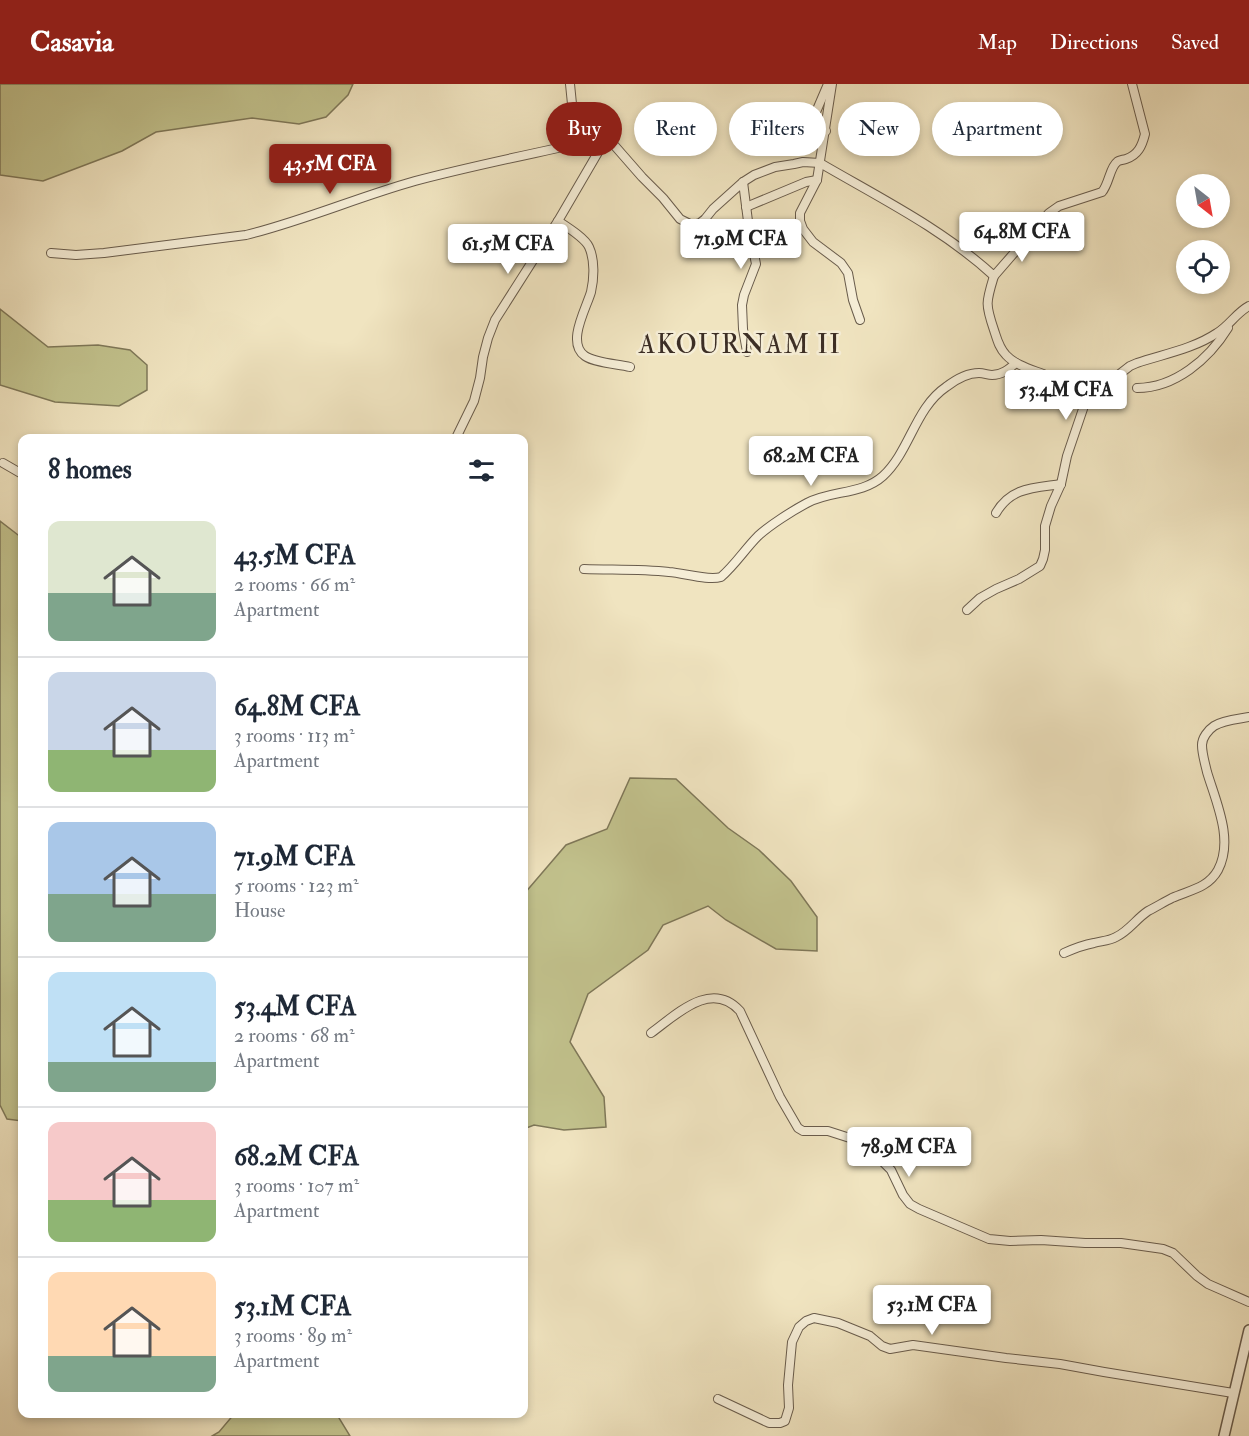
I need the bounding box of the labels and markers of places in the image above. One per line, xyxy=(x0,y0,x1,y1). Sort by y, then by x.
pin: 43.5M CFA xyxy=(261,144,399,195)
pin: 64.8M CFA xyxy=(953,212,1091,263)
pin: 71.9M CFA xyxy=(672,219,810,270)
pin: 61.5M CFA xyxy=(439,224,577,275)
pin: 53.4M CFA xyxy=(997,370,1135,421)
pin: 68.2M CFA xyxy=(742,436,880,487)
pin: 78.9M CFA xyxy=(840,1127,978,1178)
pin: 53.1M CFA xyxy=(863,1285,1001,1336)

